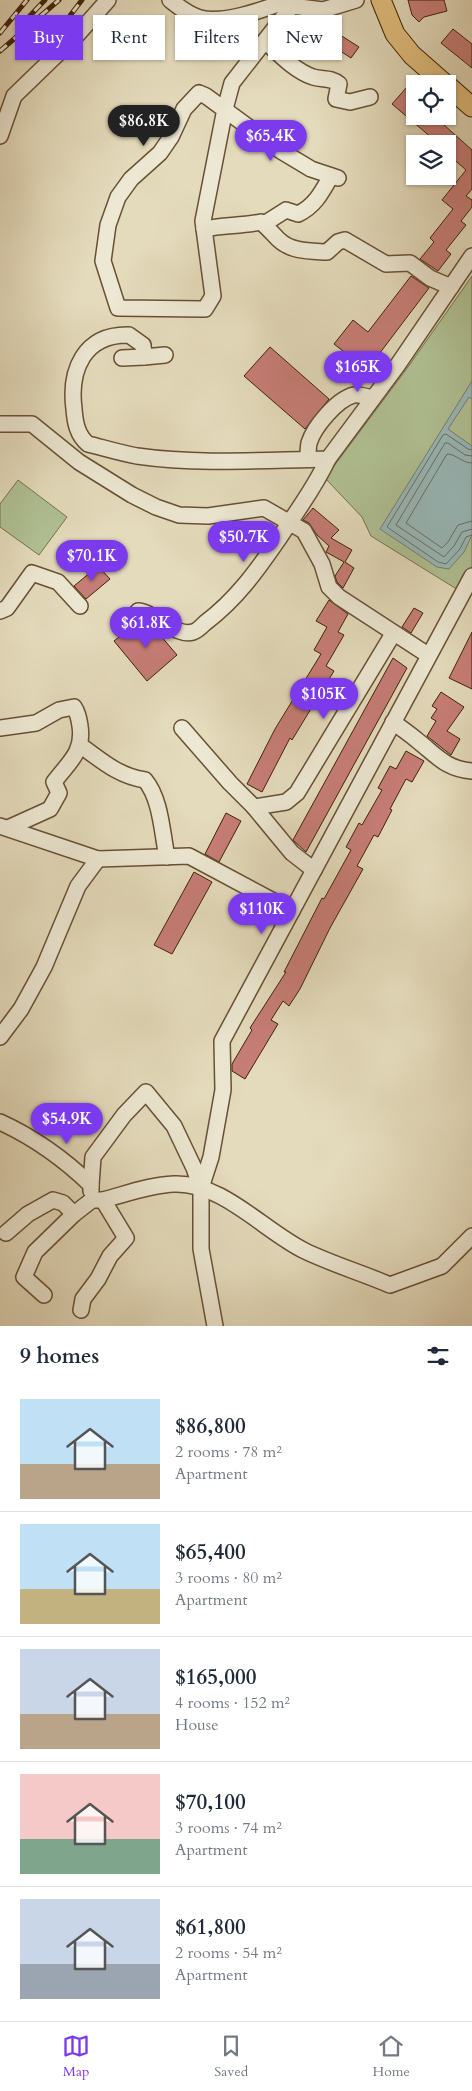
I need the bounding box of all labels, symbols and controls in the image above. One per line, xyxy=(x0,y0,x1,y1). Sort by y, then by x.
chip: Buy xyxy=(15,15,83,60)
chip: Rent xyxy=(93,15,165,60)
chip: Filters xyxy=(175,15,258,60)
chip: New xyxy=(268,15,342,60)
map controls xyxy=(406,75,456,185)
button: locate xyxy=(406,75,456,125)
pin: $86.8K xyxy=(103,104,185,147)
text: $86.8K xyxy=(119,110,169,132)
pin: $65.4K xyxy=(230,120,312,162)
text: $65.4K xyxy=(246,125,296,147)
button: layers xyxy=(406,135,456,185)
pin: $165K xyxy=(323,350,393,393)
text: $165K xyxy=(335,356,381,378)
pin: $50.7K xyxy=(203,520,285,563)
text: $50.7K xyxy=(219,526,269,548)
pin: $70.1K xyxy=(51,540,133,582)
text: $70.1K xyxy=(67,545,117,567)
pin: $61.8K xyxy=(105,606,187,649)
text: $61.8K xyxy=(121,612,171,634)
pin: $105K xyxy=(289,678,359,720)
text: $105K xyxy=(301,683,347,705)
pin: $110K xyxy=(227,892,297,935)
text: $110K xyxy=(239,898,285,920)
pin: $54.9K xyxy=(26,1102,108,1145)
text: $54.9K xyxy=(42,1108,92,1130)
text: 9 homes xyxy=(20,1342,99,1371)
icon: filters xyxy=(424,1342,452,1370)
text: $86,800 xyxy=(175,1412,246,1441)
icon: home xyxy=(60,1419,120,1479)
text: 2 rooms · 78 m² xyxy=(175,1441,282,1463)
text: Apartment xyxy=(175,1463,248,1485)
text: $65,400 xyxy=(175,1538,246,1567)
icon: home xyxy=(60,1544,120,1604)
text: 3 rooms · 80 m² xyxy=(175,1567,282,1589)
text: Apartment xyxy=(175,1589,248,1611)
text: $165,000 xyxy=(175,1663,256,1692)
icon: home xyxy=(60,1669,120,1729)
text: 4 rooms · 152 m² xyxy=(175,1692,290,1714)
text: House xyxy=(175,1714,218,1736)
text: $70,100 xyxy=(175,1788,246,1817)
icon: home xyxy=(60,1794,120,1854)
text: 3 rooms · 74 m² xyxy=(175,1817,282,1839)
text: Apartment xyxy=(175,1839,248,1861)
text: $61,800 xyxy=(175,1913,246,1942)
icon: home xyxy=(60,1919,120,1979)
text: 2 rooms · 54 m² xyxy=(175,1942,282,1964)
text: Apartment xyxy=(175,1964,248,1986)
tab: Map xyxy=(62,2032,90,2081)
tab: Saved xyxy=(214,2032,248,2081)
tab: Home xyxy=(372,2032,410,2081)

